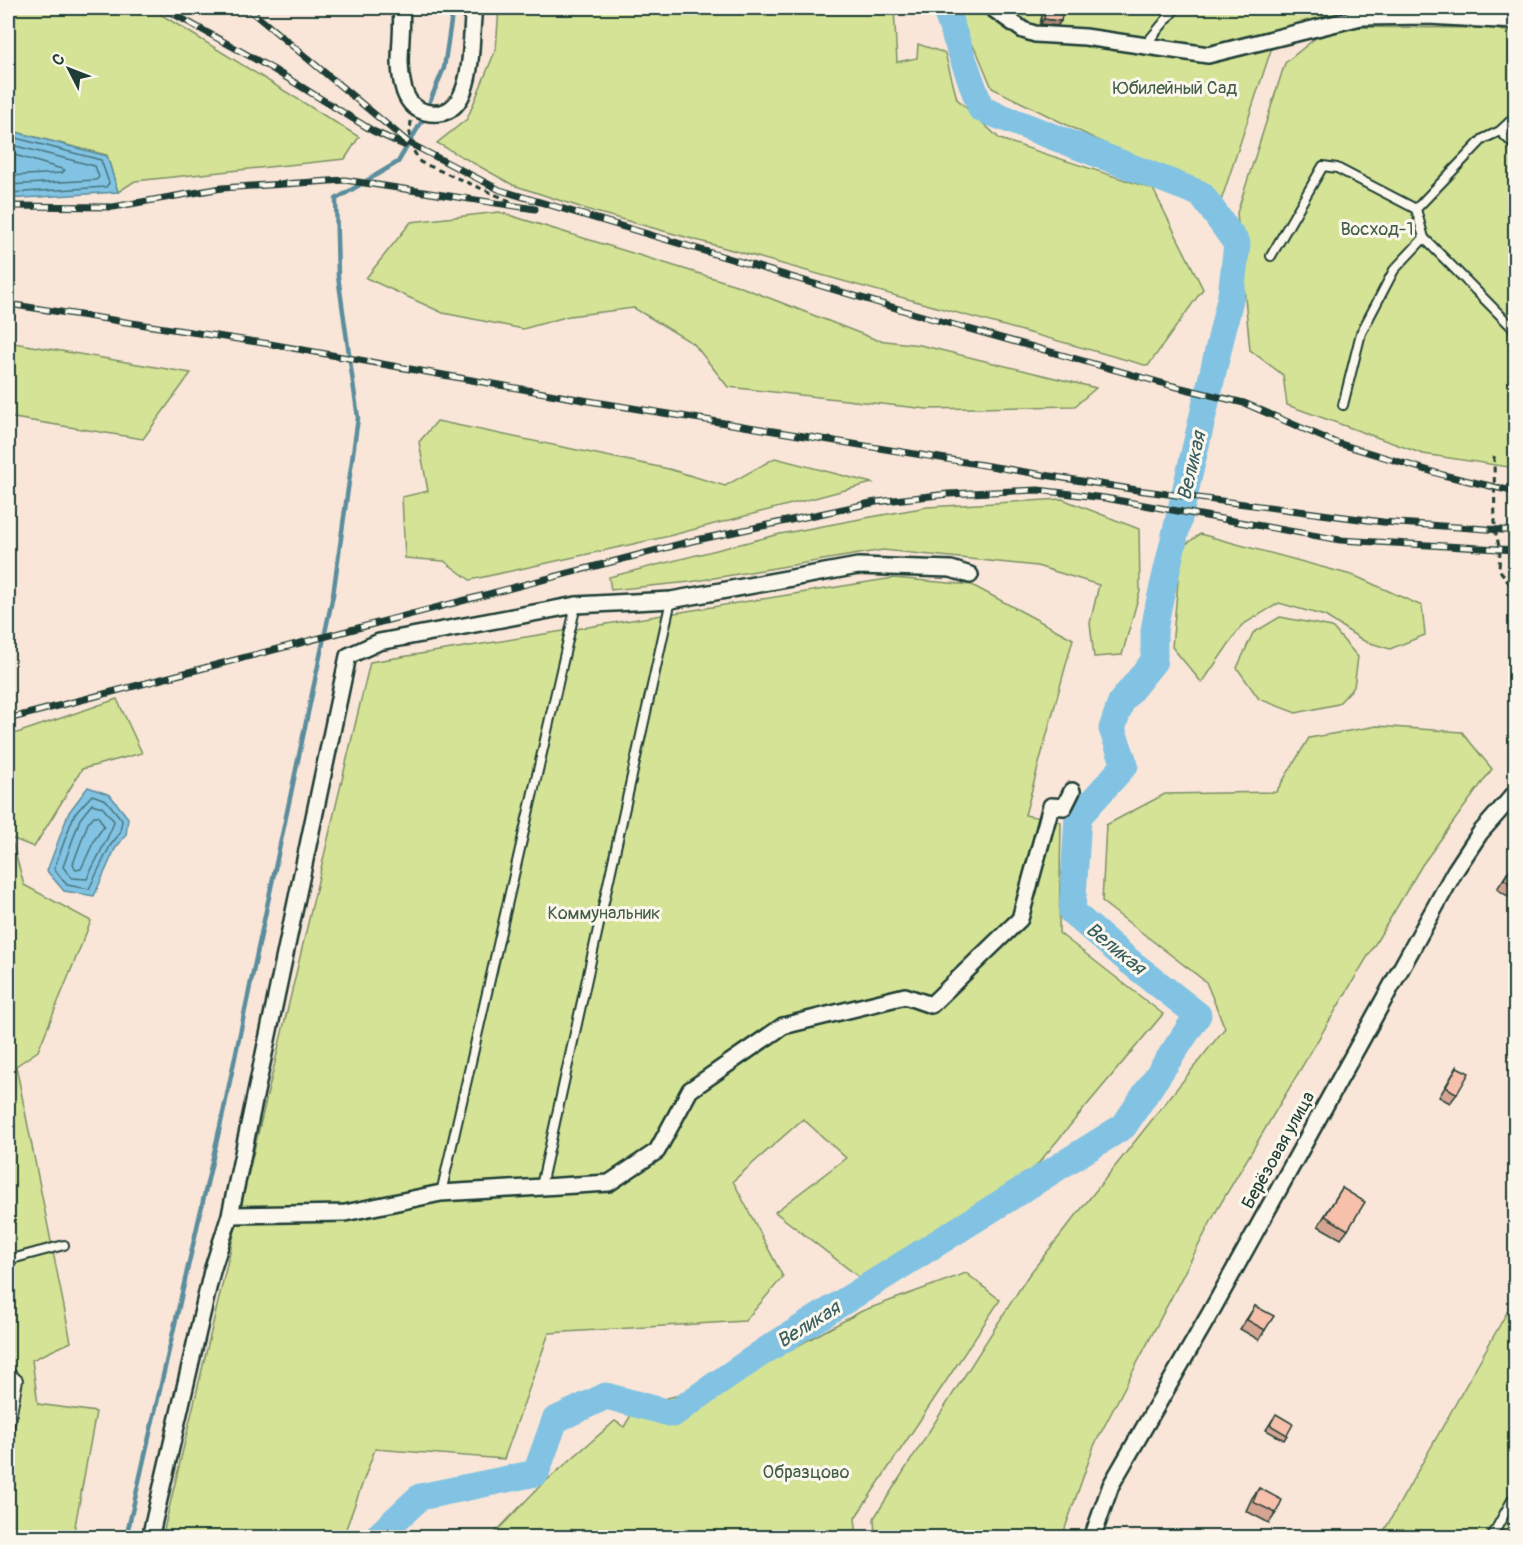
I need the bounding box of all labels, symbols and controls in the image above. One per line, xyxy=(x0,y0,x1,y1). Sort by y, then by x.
north arrow xyxy=(39,39,99,99)
text: С xyxy=(48,49,69,70)
park label: Юбилейный Сад xyxy=(1113,77,1237,100)
park label: Восход-1 xyxy=(1340,218,1414,241)
water label: Великая xyxy=(1171,427,1212,503)
park label: Коммунальник xyxy=(548,902,660,925)
water label: Великая xyxy=(1081,917,1153,982)
street label: Берёзовая улица xyxy=(1237,1088,1320,1213)
water label: Великая xyxy=(772,1294,847,1353)
park label: Образцово xyxy=(763,1461,850,1484)

